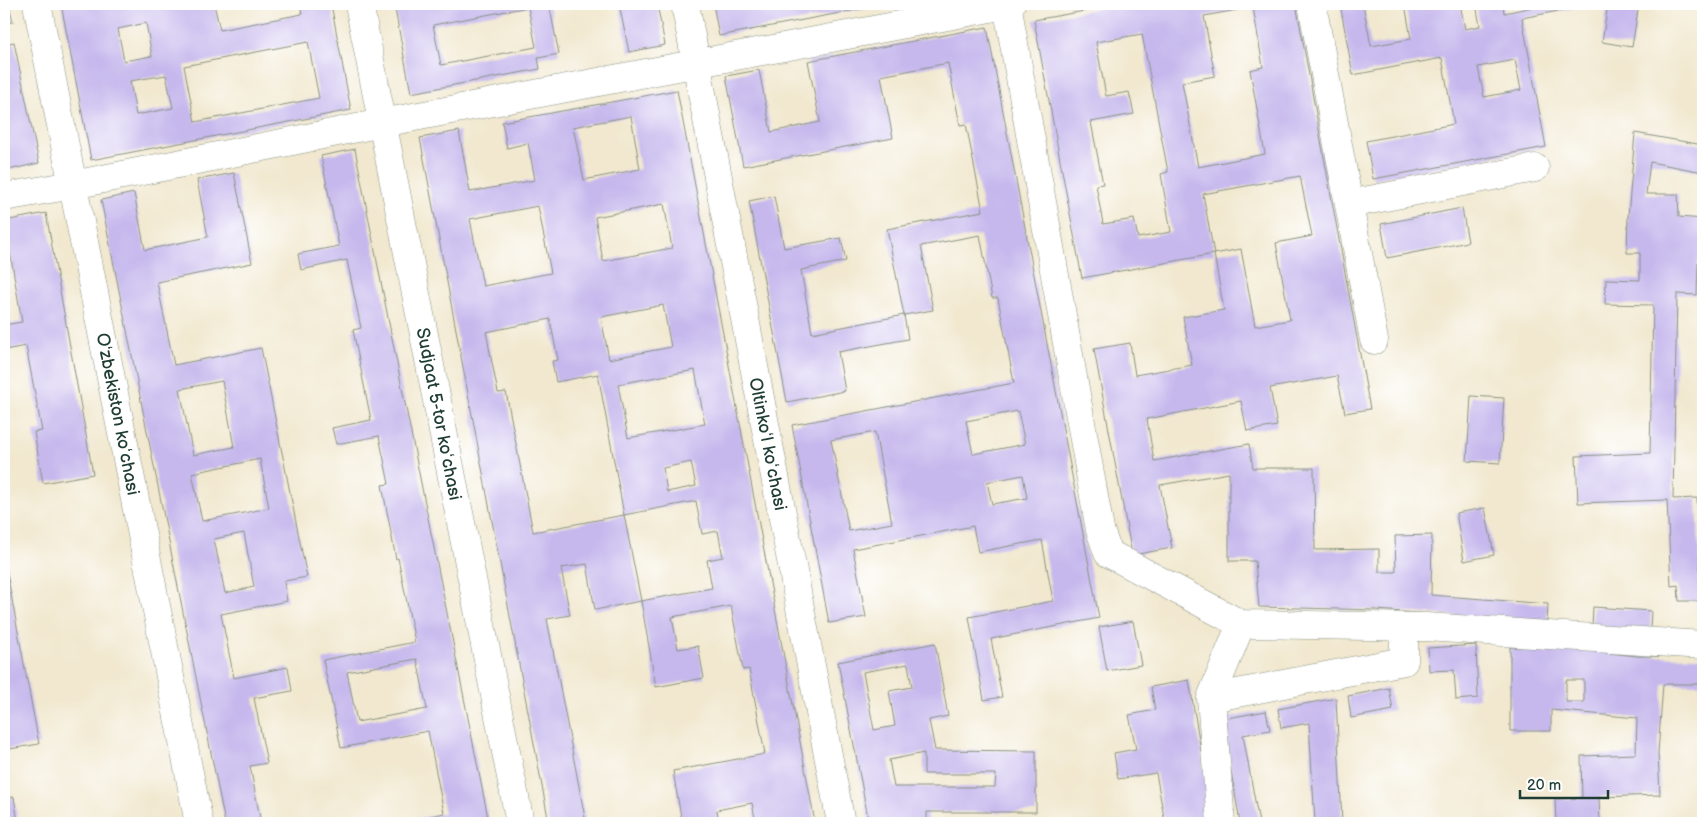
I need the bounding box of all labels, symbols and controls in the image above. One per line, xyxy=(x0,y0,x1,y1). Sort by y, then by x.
street label: Sudjaat 5-tor koʻchasi xyxy=(411,326,466,502)
street label: Oʻzbekiston koʻchasi xyxy=(91,331,144,497)
street label: Oltinkoʻl koʻchasi xyxy=(744,376,791,512)
scale bar xyxy=(1520,767,1607,799)
text: 20 m xyxy=(1527,776,1561,795)

